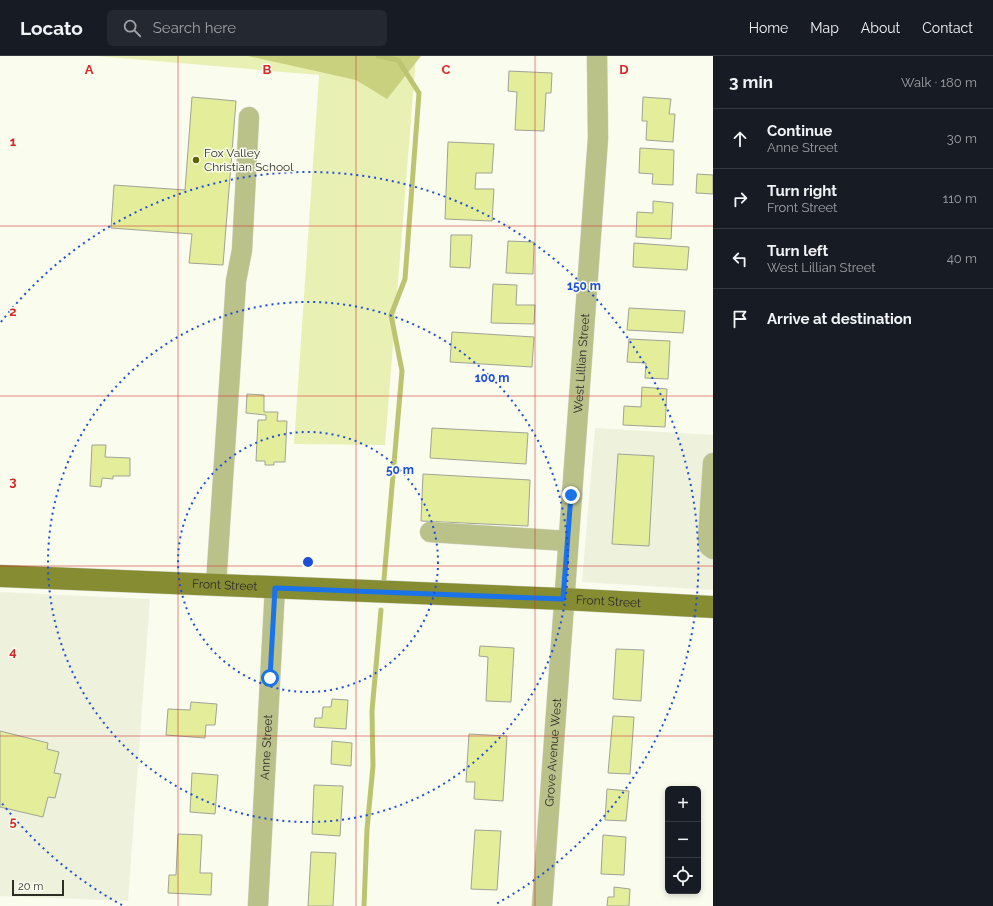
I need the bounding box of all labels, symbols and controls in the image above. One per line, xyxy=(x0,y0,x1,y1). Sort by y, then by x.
search box xyxy=(107,10,387,46)
text: Locato xyxy=(20,17,83,39)
icon: search xyxy=(121,17,143,39)
text: Search here xyxy=(153,19,236,37)
text: Home xyxy=(749,20,788,36)
text: Map xyxy=(810,20,839,36)
text: About xyxy=(861,20,900,36)
text: Contact xyxy=(922,20,973,36)
text: A xyxy=(85,62,94,77)
text: B xyxy=(263,62,272,77)
text: C xyxy=(442,62,451,77)
text: D xyxy=(619,62,629,77)
text: 3 min xyxy=(729,72,773,92)
text: Walk · 180 m xyxy=(901,75,977,90)
text: Continue xyxy=(767,122,832,140)
icon: ahead xyxy=(729,128,751,150)
text: 30 m xyxy=(947,131,977,146)
text: 1 xyxy=(10,134,17,149)
text: Anne Street xyxy=(767,140,838,155)
place label: Fox Valley Christian School xyxy=(204,146,294,174)
marker: Fox Valley Christian School xyxy=(191,155,201,165)
text: Turn right xyxy=(767,182,837,200)
icon: right xyxy=(729,188,751,210)
text: 110 m xyxy=(943,191,977,206)
text: Front Street xyxy=(767,200,837,215)
text: Turn left xyxy=(767,242,828,260)
icon: left xyxy=(729,248,751,270)
text: 40 m xyxy=(947,251,977,266)
text: West Lillian Street xyxy=(767,260,876,275)
text: 150 m xyxy=(567,279,601,293)
text: 2 xyxy=(9,304,17,319)
icon: arrive xyxy=(729,308,751,330)
text: Arrive at destination xyxy=(767,310,912,328)
street label: West Lillian Street xyxy=(571,313,592,414)
text: 100 m xyxy=(475,371,509,385)
text: 50 m xyxy=(386,463,414,477)
text: 3 xyxy=(9,474,17,489)
route end xyxy=(562,486,580,504)
centre of rings xyxy=(301,555,315,569)
street label: Front Street xyxy=(192,577,258,594)
street label: Front Street xyxy=(576,593,641,610)
text: 4 xyxy=(9,644,17,659)
route start xyxy=(261,669,279,687)
street label: Grove Avenue West xyxy=(542,698,564,807)
street label: Anne Street xyxy=(258,714,275,780)
map controls xyxy=(665,786,701,894)
button: + xyxy=(665,786,701,822)
text: 5 xyxy=(9,814,17,829)
button: − xyxy=(665,822,701,858)
button: locate xyxy=(665,858,701,894)
scale bar xyxy=(12,878,64,897)
text: 20 m xyxy=(18,880,43,893)

